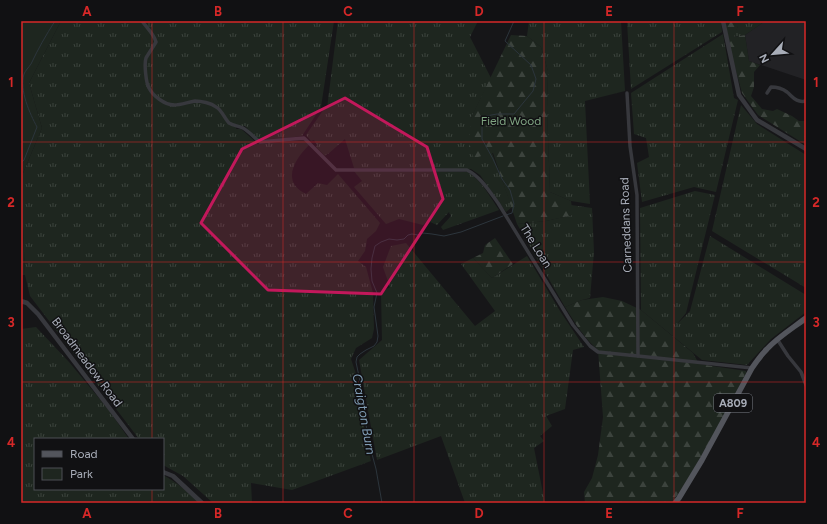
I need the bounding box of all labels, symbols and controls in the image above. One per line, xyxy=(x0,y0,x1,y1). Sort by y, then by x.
text: A xyxy=(82,4,92,19)
text: B xyxy=(214,4,222,19)
text: C xyxy=(343,4,353,19)
text: D xyxy=(474,4,484,19)
text: E xyxy=(605,4,613,19)
text: F xyxy=(736,4,744,19)
north arrow xyxy=(753,34,793,74)
text: N xyxy=(757,52,772,65)
text: 1 xyxy=(8,75,14,90)
text: 1 xyxy=(813,75,819,90)
park label: Field Wood xyxy=(481,114,541,128)
street label: Carneddans Road xyxy=(617,177,635,273)
text: 2 xyxy=(7,195,15,210)
text: 2 xyxy=(812,195,820,210)
street label: The Loan xyxy=(517,222,555,271)
text: 3 xyxy=(7,315,15,330)
street label: Broadmeadow Road xyxy=(49,315,125,409)
text: 3 xyxy=(812,315,820,330)
water label: Craigton Burn xyxy=(349,372,379,456)
road number: A809 xyxy=(714,394,752,412)
text: 4 xyxy=(7,435,15,450)
text: 4 xyxy=(812,435,820,450)
legend xyxy=(34,438,164,490)
text: Road xyxy=(70,447,98,461)
text: Park xyxy=(70,467,93,481)
text: A xyxy=(82,506,92,521)
text: B xyxy=(214,506,222,521)
text: C xyxy=(343,506,353,521)
text: D xyxy=(474,506,484,521)
text: E xyxy=(605,506,613,521)
text: F xyxy=(736,506,744,521)

